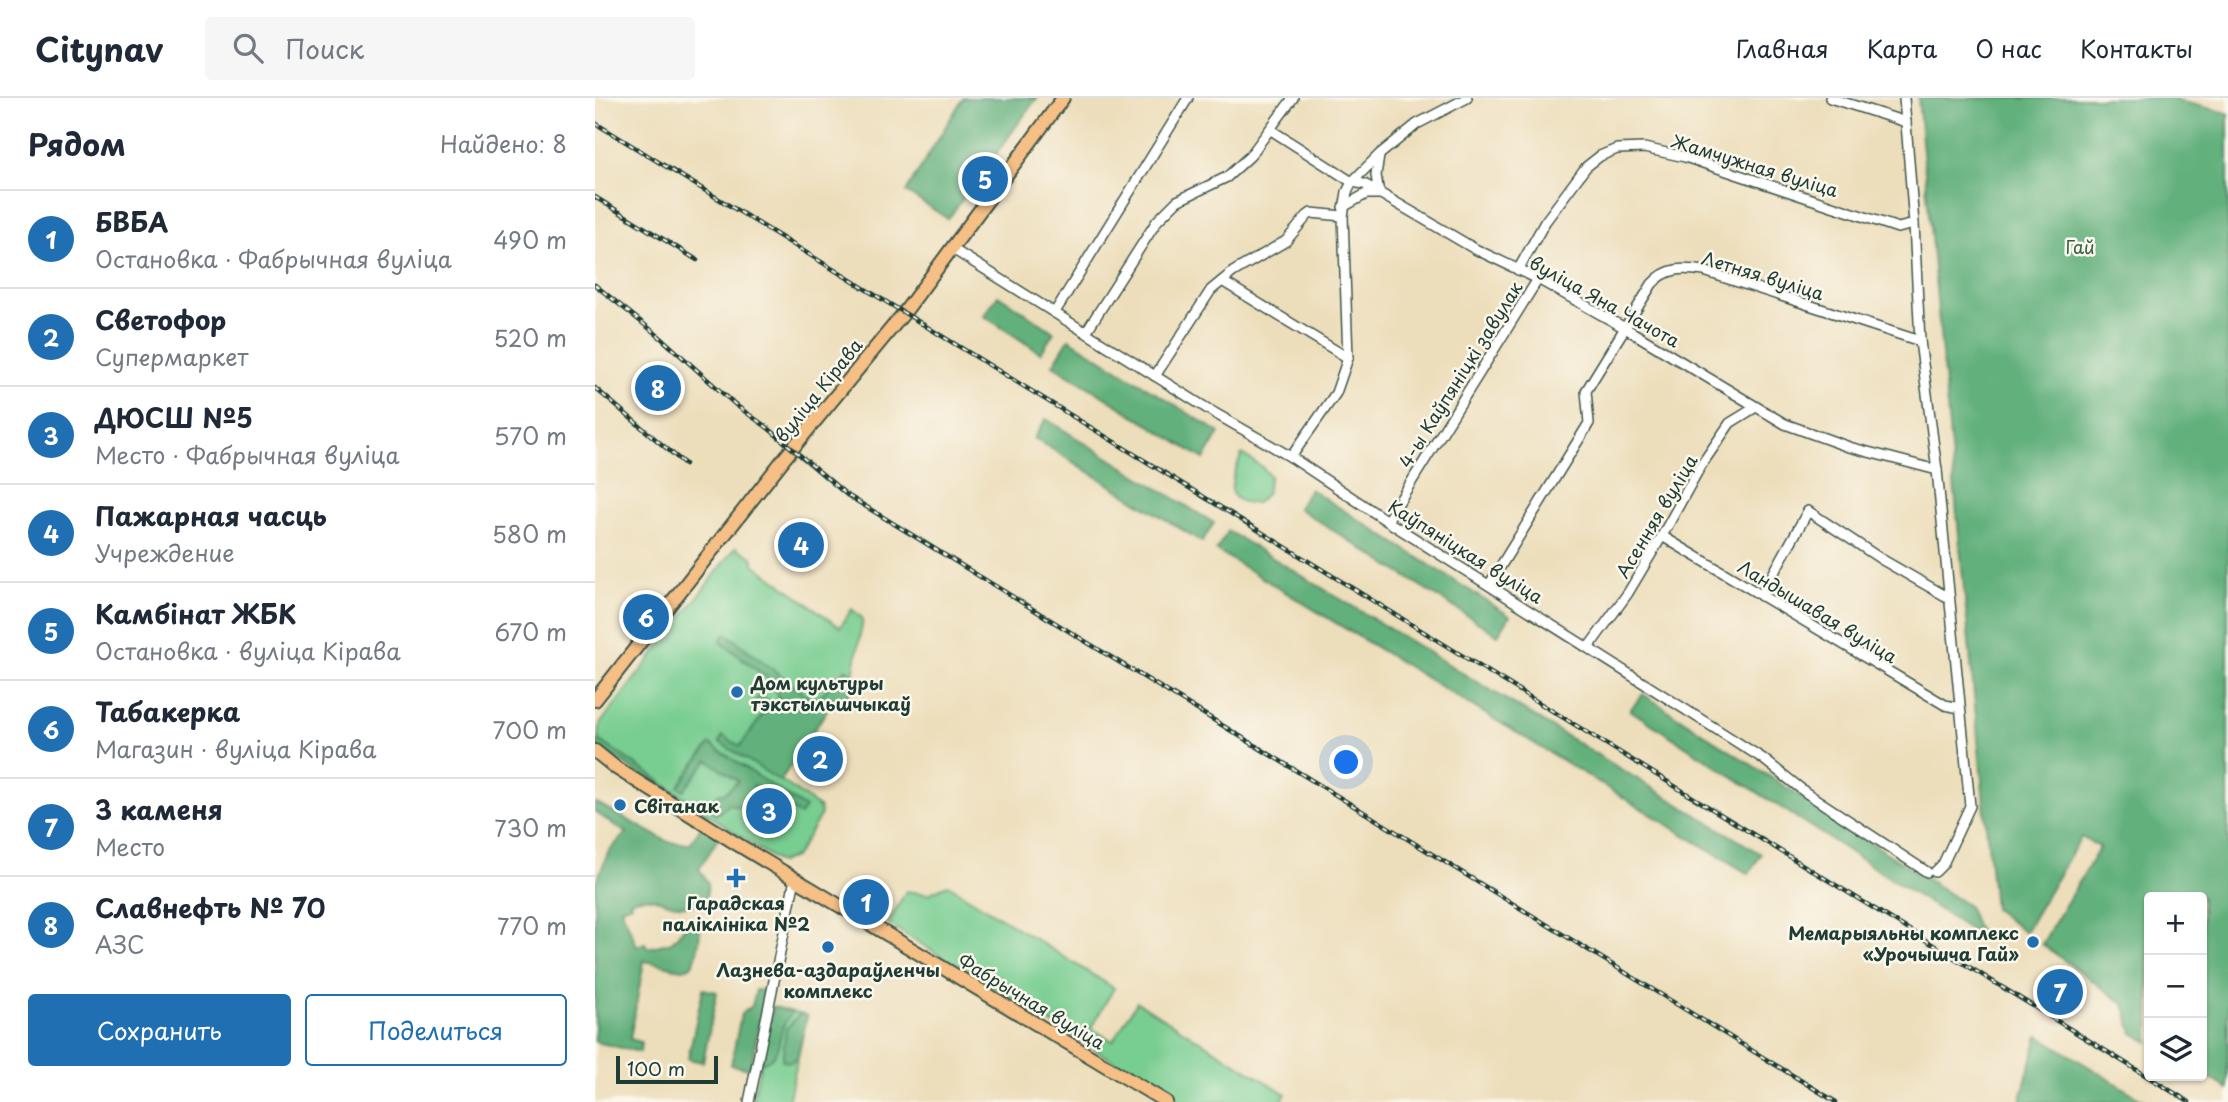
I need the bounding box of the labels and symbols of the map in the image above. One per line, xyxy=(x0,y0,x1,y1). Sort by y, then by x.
street label: Жамчужная вуліца xyxy=(1668,127,1842,203)
pin: 5 xyxy=(962,153,1008,205)
park label: Гай xyxy=(2065,233,2095,260)
street label: Летняя вуліца xyxy=(1698,244,1828,306)
street label: вуліца Яна Чачота xyxy=(1525,248,1685,354)
street label: 4-ы Каўпяніцкі завулак xyxy=(1391,275,1529,473)
street label: вуліца Кірава xyxy=(768,332,869,448)
pin: 8 xyxy=(635,362,681,414)
street label: Асенняя вуліца xyxy=(1608,449,1704,583)
street label: Каўпяніцкая вуліца xyxy=(1383,492,1549,610)
pin: 4 xyxy=(778,519,824,571)
street label: Ландышавая вуліца xyxy=(1733,553,1903,669)
pin: 6 xyxy=(623,591,669,643)
place label: Дом культуры тэкстыльшчыкаў xyxy=(750,669,911,717)
marker: Дом культуры тэкстыльшчыкаў xyxy=(729,684,745,700)
pin: 2 xyxy=(797,733,843,785)
your location xyxy=(1329,745,1363,779)
pin: 3 xyxy=(746,785,792,837)
place label: Світанак xyxy=(634,792,720,819)
marker: Світанак xyxy=(612,797,628,813)
marker: Гарадская паліклініка №2 xyxy=(726,868,746,888)
pin: 1 xyxy=(843,876,889,928)
place label: Гарадская паліклініка №2 xyxy=(662,889,810,937)
place label: Мемарыяльны комплекс «Урочышча Гай» xyxy=(1788,919,2019,967)
marker: Мемарыяльны комплекс «Урочышча Гай» xyxy=(2025,934,2041,950)
marker: Лазнева-аздараўленчы комплекс xyxy=(820,939,836,955)
street label: Фабрычная вуліца xyxy=(953,946,1111,1056)
place label: Лазнева-аздараўленчы комплекс xyxy=(716,956,940,1004)
pin: 7 xyxy=(2037,966,2083,1018)
scale bar xyxy=(616,1053,717,1085)

